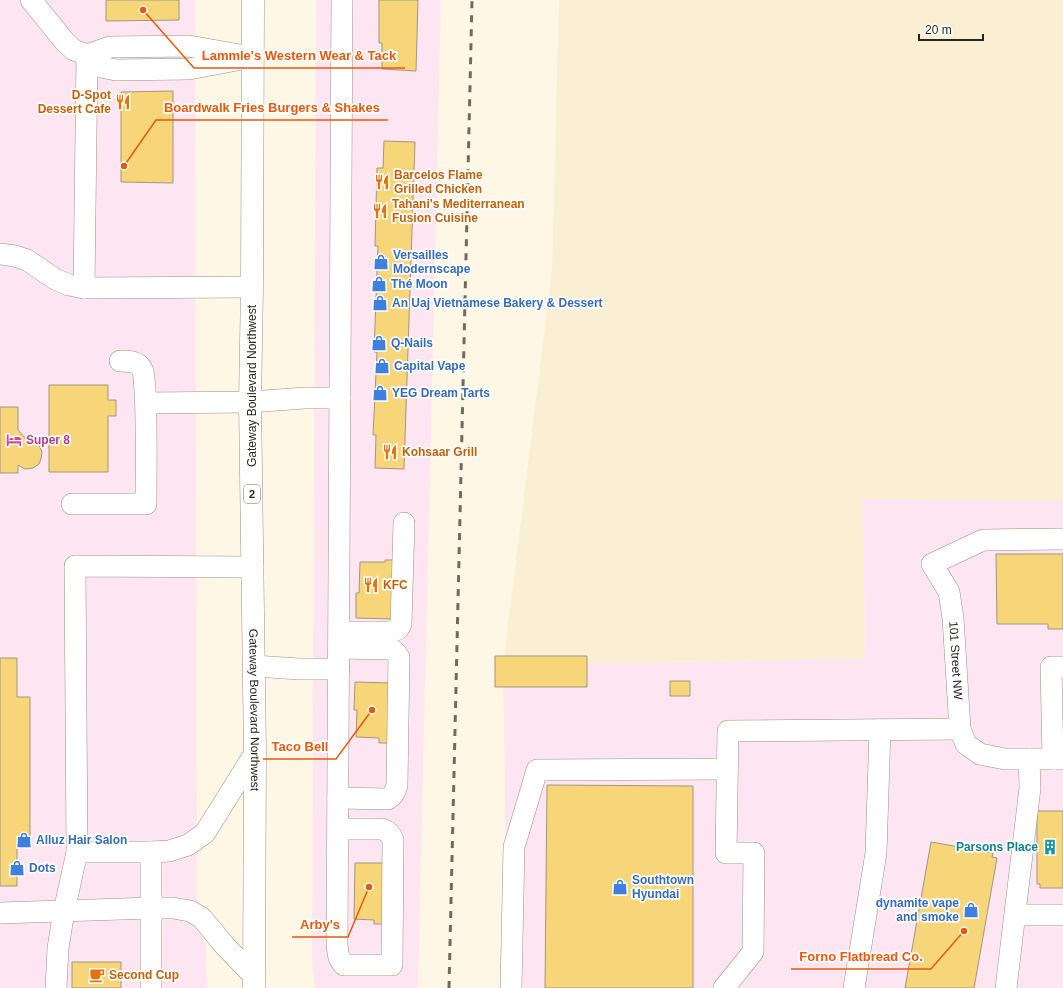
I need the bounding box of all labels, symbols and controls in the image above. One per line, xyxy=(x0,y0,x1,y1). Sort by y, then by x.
scale bar xyxy=(919,16,983,42)
text: 20 m xyxy=(925,23,952,37)
callout: Lammle's Western Wear & Tack xyxy=(194,43,405,68)
text: Lammle's Western Wear & Tack xyxy=(202,48,397,63)
place label: D-Spot Dessert Cafe xyxy=(38,88,111,116)
restaurant icon: D-Spot Dessert Cafe xyxy=(114,93,132,111)
callout: Boardwalk Fries Burgers & Shakes xyxy=(156,95,388,120)
text: Boardwalk Fries Burgers & Shakes xyxy=(164,100,380,115)
place label: Barcelos Flame Grilled Chicken xyxy=(394,168,483,196)
restaurant icon: Barcelos Flame Grilled Chicken xyxy=(373,173,391,191)
place label: Tahani's Mediterranean Fusion Cuisine xyxy=(392,197,525,225)
restaurant icon: Tahani's Mediterranean Fusion Cuisine xyxy=(371,202,389,220)
place label: Versailles Modernscape xyxy=(393,248,471,276)
shop icon: Versailles Modernscape xyxy=(372,253,390,271)
shop icon: Thé Moon xyxy=(370,275,388,293)
place label: Thé Moon xyxy=(391,277,448,291)
shop icon: An Uaj Vietnamese Bakery & Dessert xyxy=(371,294,389,312)
place label: An Uaj Vietnamese Bakery & Dessert xyxy=(392,296,603,310)
street label: Gateway Boulevard Northwest xyxy=(245,304,259,467)
shop icon: Q-Nails xyxy=(370,334,388,352)
place label: Q-Nails xyxy=(391,336,433,350)
shop icon: Capital Vape xyxy=(373,357,391,375)
place label: Capital Vape xyxy=(394,359,466,373)
shop icon: YEG Dream Tarts xyxy=(371,384,389,402)
place label: YEG Dream Tarts xyxy=(392,386,490,400)
hotel icon: Super 8 xyxy=(5,431,23,449)
place label: Super 8 xyxy=(26,433,70,447)
restaurant icon: Kohsaar Grill xyxy=(381,443,399,461)
place label: Kohsaar Grill xyxy=(402,445,477,459)
road number: 2 xyxy=(244,485,260,503)
restaurant icon: KFC xyxy=(362,576,380,594)
place label: KFC xyxy=(383,578,408,592)
street label: 101 Street NW xyxy=(946,621,965,701)
street label: Gateway Boulevard Northwest xyxy=(246,629,262,792)
callout: Taco Bell xyxy=(263,734,336,759)
text: Taco Bell xyxy=(272,739,328,754)
shop icon: Alluz Hair Salon xyxy=(15,831,33,849)
place label: Alluz Hair Salon xyxy=(36,833,127,847)
building icon: Parsons Place xyxy=(1041,838,1059,856)
place label: Parsons Place xyxy=(956,840,1038,854)
shop icon: Dots xyxy=(8,859,26,877)
place label: Dots xyxy=(29,861,56,875)
place label: Southtown Hyundai xyxy=(632,873,694,901)
shop icon: Southtown Hyundai xyxy=(611,878,629,896)
place label: dynamite vape and smoke xyxy=(876,896,959,924)
shop icon: dynamite vape and smoke xyxy=(962,901,980,919)
callout: Arby's xyxy=(292,912,348,937)
text: Arby's xyxy=(300,917,340,932)
callout: Forno Flatbread Co. xyxy=(791,944,931,969)
text: Forno Flatbread Co. xyxy=(799,949,923,964)
cafe icon: Second Cup xyxy=(88,966,106,984)
place label: Second Cup xyxy=(109,968,179,982)

